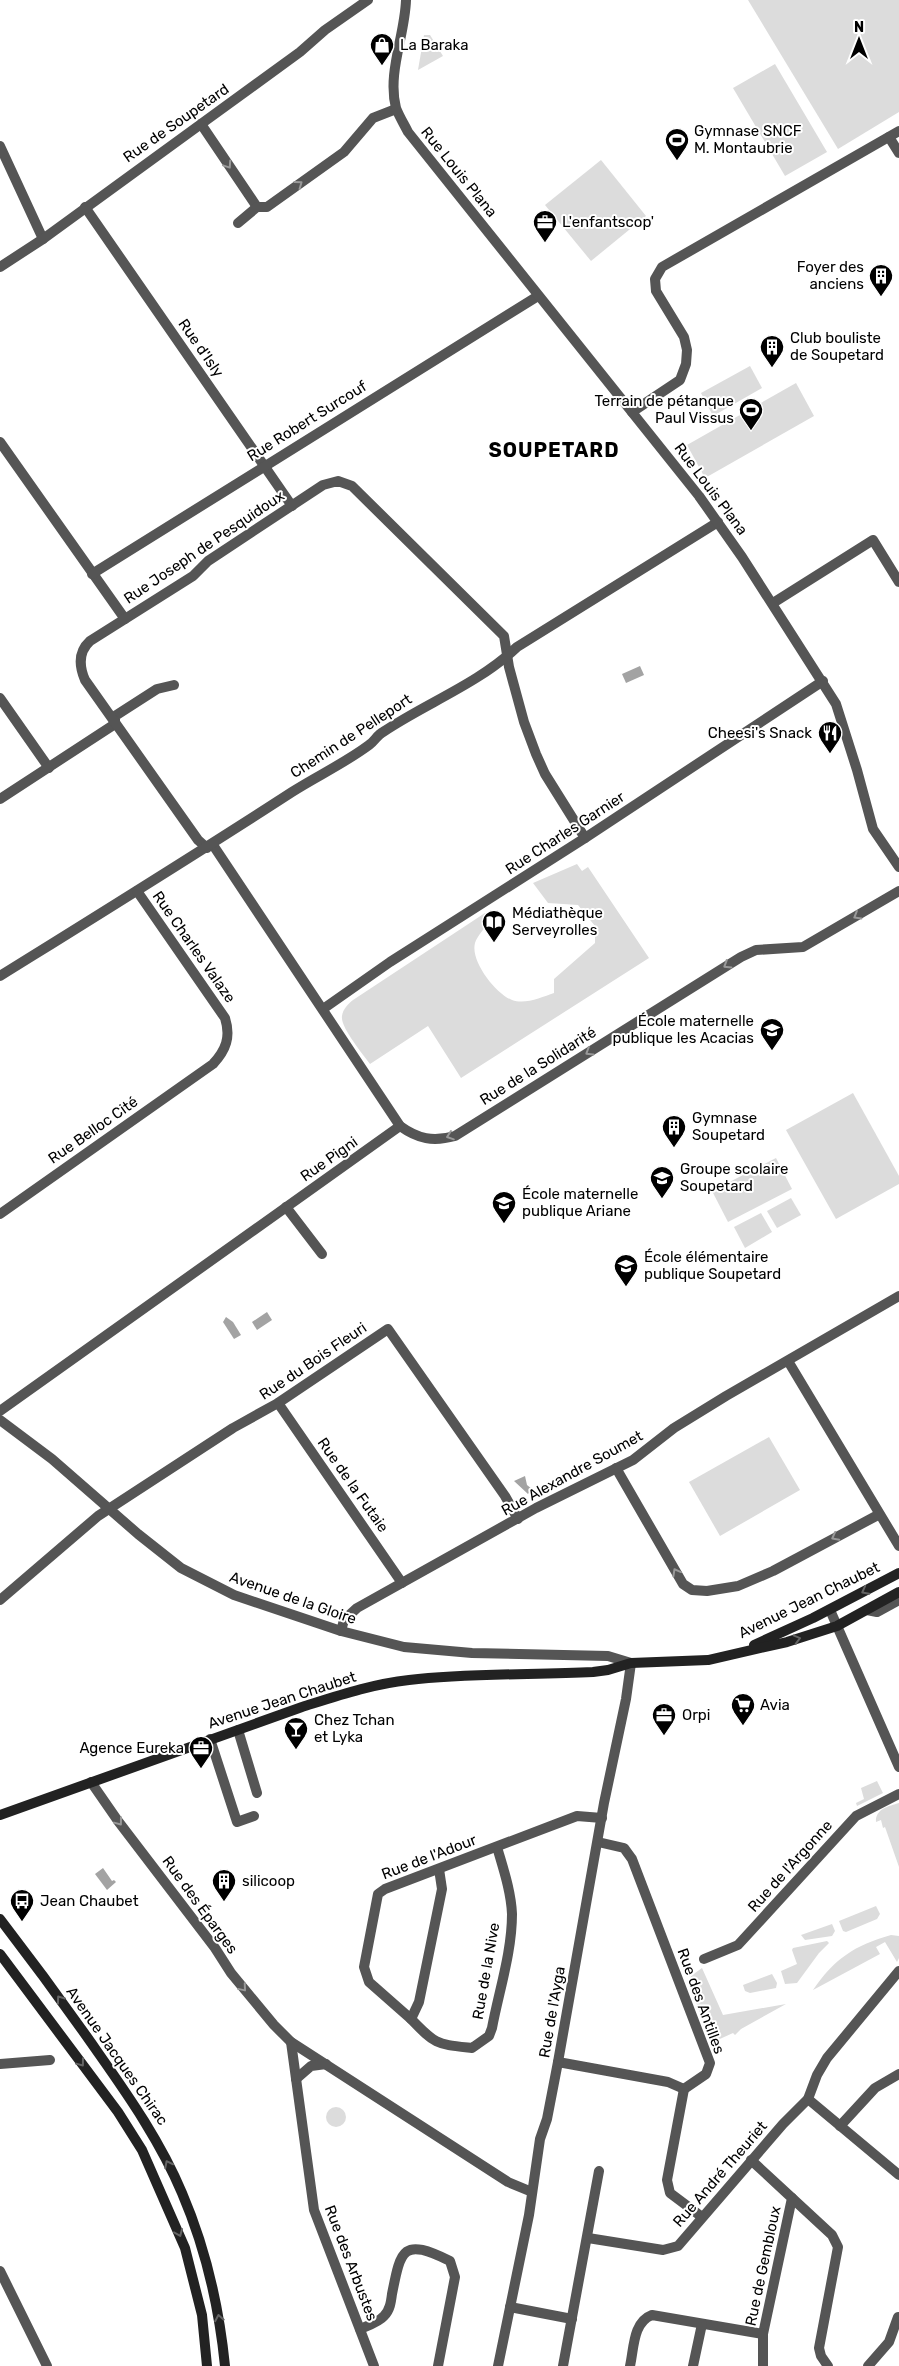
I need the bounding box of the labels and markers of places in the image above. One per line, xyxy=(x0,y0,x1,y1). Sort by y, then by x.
shop icon: La Baraka xyxy=(369,32,395,66)
place label: La Baraka xyxy=(400,36,468,54)
place label: Gymnase SNCF M. Montaubrie xyxy=(694,122,802,157)
sports icon: Gymnase SNCF M. Montaubrie xyxy=(664,127,690,161)
office icon: L'enfantscop' xyxy=(532,209,558,243)
place label: L'enfantscop' xyxy=(562,213,654,231)
place label: Foyer des anciens xyxy=(797,258,864,293)
building icon: Foyer des anciens xyxy=(868,263,894,297)
place label: Club bouliste de Soupetard xyxy=(790,329,884,364)
building icon: Club bouliste de Soupetard xyxy=(759,334,785,368)
place label: Terrain de pétanque Paul Vissus xyxy=(595,392,734,427)
sports icon: Terrain de pétanque Paul Vissus xyxy=(738,397,764,431)
restaurant icon: Cheesi's Snack xyxy=(817,720,843,754)
place label: Cheesi's Snack xyxy=(708,724,812,742)
place label: Médiathèque Serveyrolles xyxy=(512,904,603,939)
library icon: Médiathèque Serveyrolles xyxy=(481,909,507,943)
place label: École maternelle publique les Acacias xyxy=(612,1012,754,1047)
school or university icon: École maternelle publique les Acacias xyxy=(759,1017,785,1051)
place label: Gymnase Soupetard xyxy=(692,1109,765,1144)
building icon: Gymnase Soupetard xyxy=(661,1114,687,1148)
place label: Groupe scolaire Soupetard xyxy=(680,1160,788,1195)
school or university icon: Groupe scolaire Soupetard xyxy=(649,1165,675,1199)
place label: École maternelle publique Ariane xyxy=(522,1185,638,1220)
school or university icon: École maternelle publique Ariane xyxy=(491,1190,517,1224)
place label: École élémentaire publique Soupetard xyxy=(644,1248,781,1283)
school or university icon: École élémentaire publique Soupetard xyxy=(613,1253,639,1287)
supermarket icon: Avia xyxy=(730,1692,756,1726)
place label: Avia xyxy=(760,1696,790,1714)
office icon: Orpi xyxy=(651,1702,677,1736)
place label: Orpi xyxy=(682,1706,710,1724)
place label: Chez Tchan et Lyka xyxy=(314,1711,394,1746)
bar icon: Chez Tchan et Lyka xyxy=(283,1716,309,1750)
office icon: Agence Eureka xyxy=(188,1735,214,1769)
place label: Agence Eureka xyxy=(79,1739,184,1757)
building icon: silicoop xyxy=(211,1868,237,1902)
place label: silicoop xyxy=(242,1872,295,1890)
bus stop icon: Jean Chaubet xyxy=(9,1888,35,1922)
place label: Jean Chaubet xyxy=(40,1892,139,1910)

